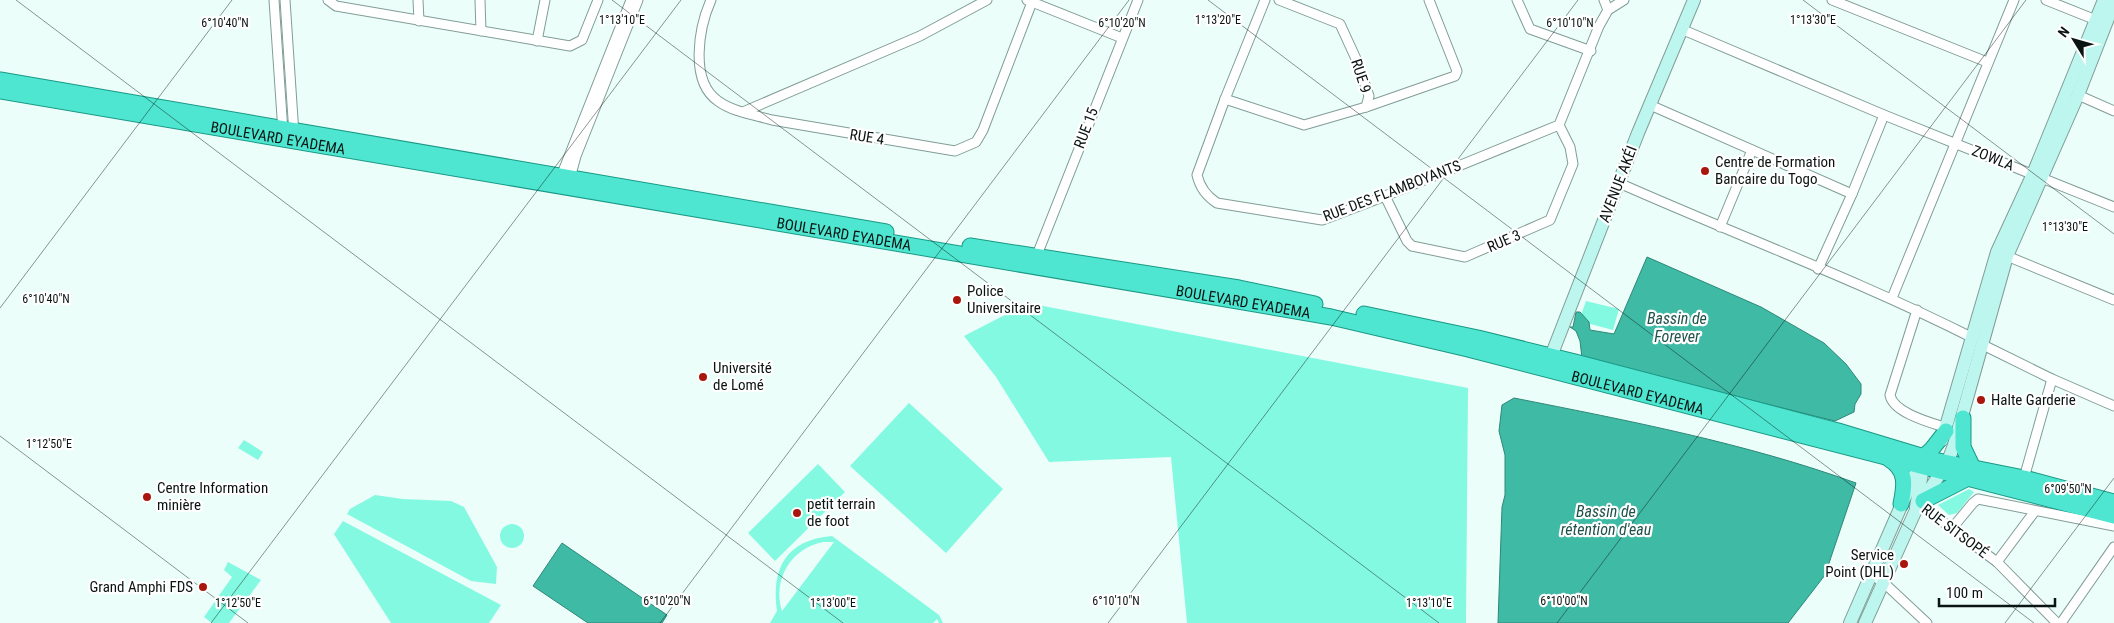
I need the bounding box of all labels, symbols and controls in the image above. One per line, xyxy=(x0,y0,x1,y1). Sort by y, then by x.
text: 1°13'10"E xyxy=(599,13,645,27)
text: 1°13'20"E xyxy=(1195,13,1241,27)
text: 1°13'30"E xyxy=(1790,13,1836,27)
north arrow xyxy=(2049,15,2099,65)
text: 6°10'40"N xyxy=(201,16,249,30)
text: 6°10'20"N xyxy=(1098,16,1146,30)
text: 6°10'10"N xyxy=(1546,16,1594,30)
text: N xyxy=(2055,24,2073,40)
street label: RUE 9 xyxy=(1347,57,1375,95)
street label: RUE 15 xyxy=(1070,105,1102,151)
street label: BOULEVARD EYADEMA xyxy=(209,118,347,159)
street label: RUE 4 xyxy=(848,125,886,149)
street label: ZOWLA xyxy=(1969,141,2017,175)
street label: AVENUE AKÉI xyxy=(1595,143,1641,225)
place label: Centre de Formation Bancaire du Togo xyxy=(1715,153,1835,188)
street label: RUE DES FLAMBOYANTS xyxy=(1320,156,1464,226)
marker: Centre de Formation Bancaire du Togo xyxy=(1699,165,1711,177)
street label: BOULEVARD EYADEMA xyxy=(775,214,913,255)
text: 1°13'30"E xyxy=(2042,220,2088,234)
street label: RUE 3 xyxy=(1485,226,1523,256)
place label: Police Universitaire xyxy=(967,282,1041,317)
street label: BOULEVARD EYADEMA xyxy=(1175,282,1312,322)
text: 6°10'40"N xyxy=(22,292,70,306)
marker: Police Universitaire xyxy=(951,294,963,306)
water label: Bassin de Forever xyxy=(1647,309,1707,346)
place label: Université de Lomé xyxy=(713,359,772,394)
street label: BOULEVARD EYADEMA xyxy=(1569,367,1706,419)
marker: Université de Lomé xyxy=(697,371,709,383)
place label: Halte Garderie xyxy=(1991,391,2076,409)
marker: Halte Garderie xyxy=(1975,394,1987,406)
text: 1°12'50"E xyxy=(26,437,72,451)
place label: Centre Information minière xyxy=(157,479,268,514)
text: 6°09'50"N xyxy=(2044,482,2092,496)
marker: Centre Information minière xyxy=(141,491,153,503)
place label: petit terrain de foot xyxy=(807,495,875,530)
street label: RUE SITSOPÉ xyxy=(1918,500,1992,562)
water label: Bassin de rétention d'eau xyxy=(1561,502,1652,539)
marker: petit terrain de foot xyxy=(791,507,803,519)
place label: Service Point (DHL) xyxy=(1825,546,1894,581)
marker: Service Point (DHL) xyxy=(1898,558,1910,570)
scale bar xyxy=(1939,576,2055,608)
place label: Grand Amphi FDS xyxy=(90,578,193,596)
marker: Grand Amphi FDS xyxy=(197,581,209,593)
text: 100 m xyxy=(1946,584,1983,602)
text: 6°10'20"N xyxy=(643,594,691,608)
text: 6°10'10"N xyxy=(1092,594,1140,608)
text: 6°10'00"N xyxy=(1540,594,1588,608)
text: 1°12'50"E xyxy=(215,596,261,610)
text: 1°13'00"E xyxy=(810,596,856,610)
text: 1°13'10"E xyxy=(1406,596,1452,610)

